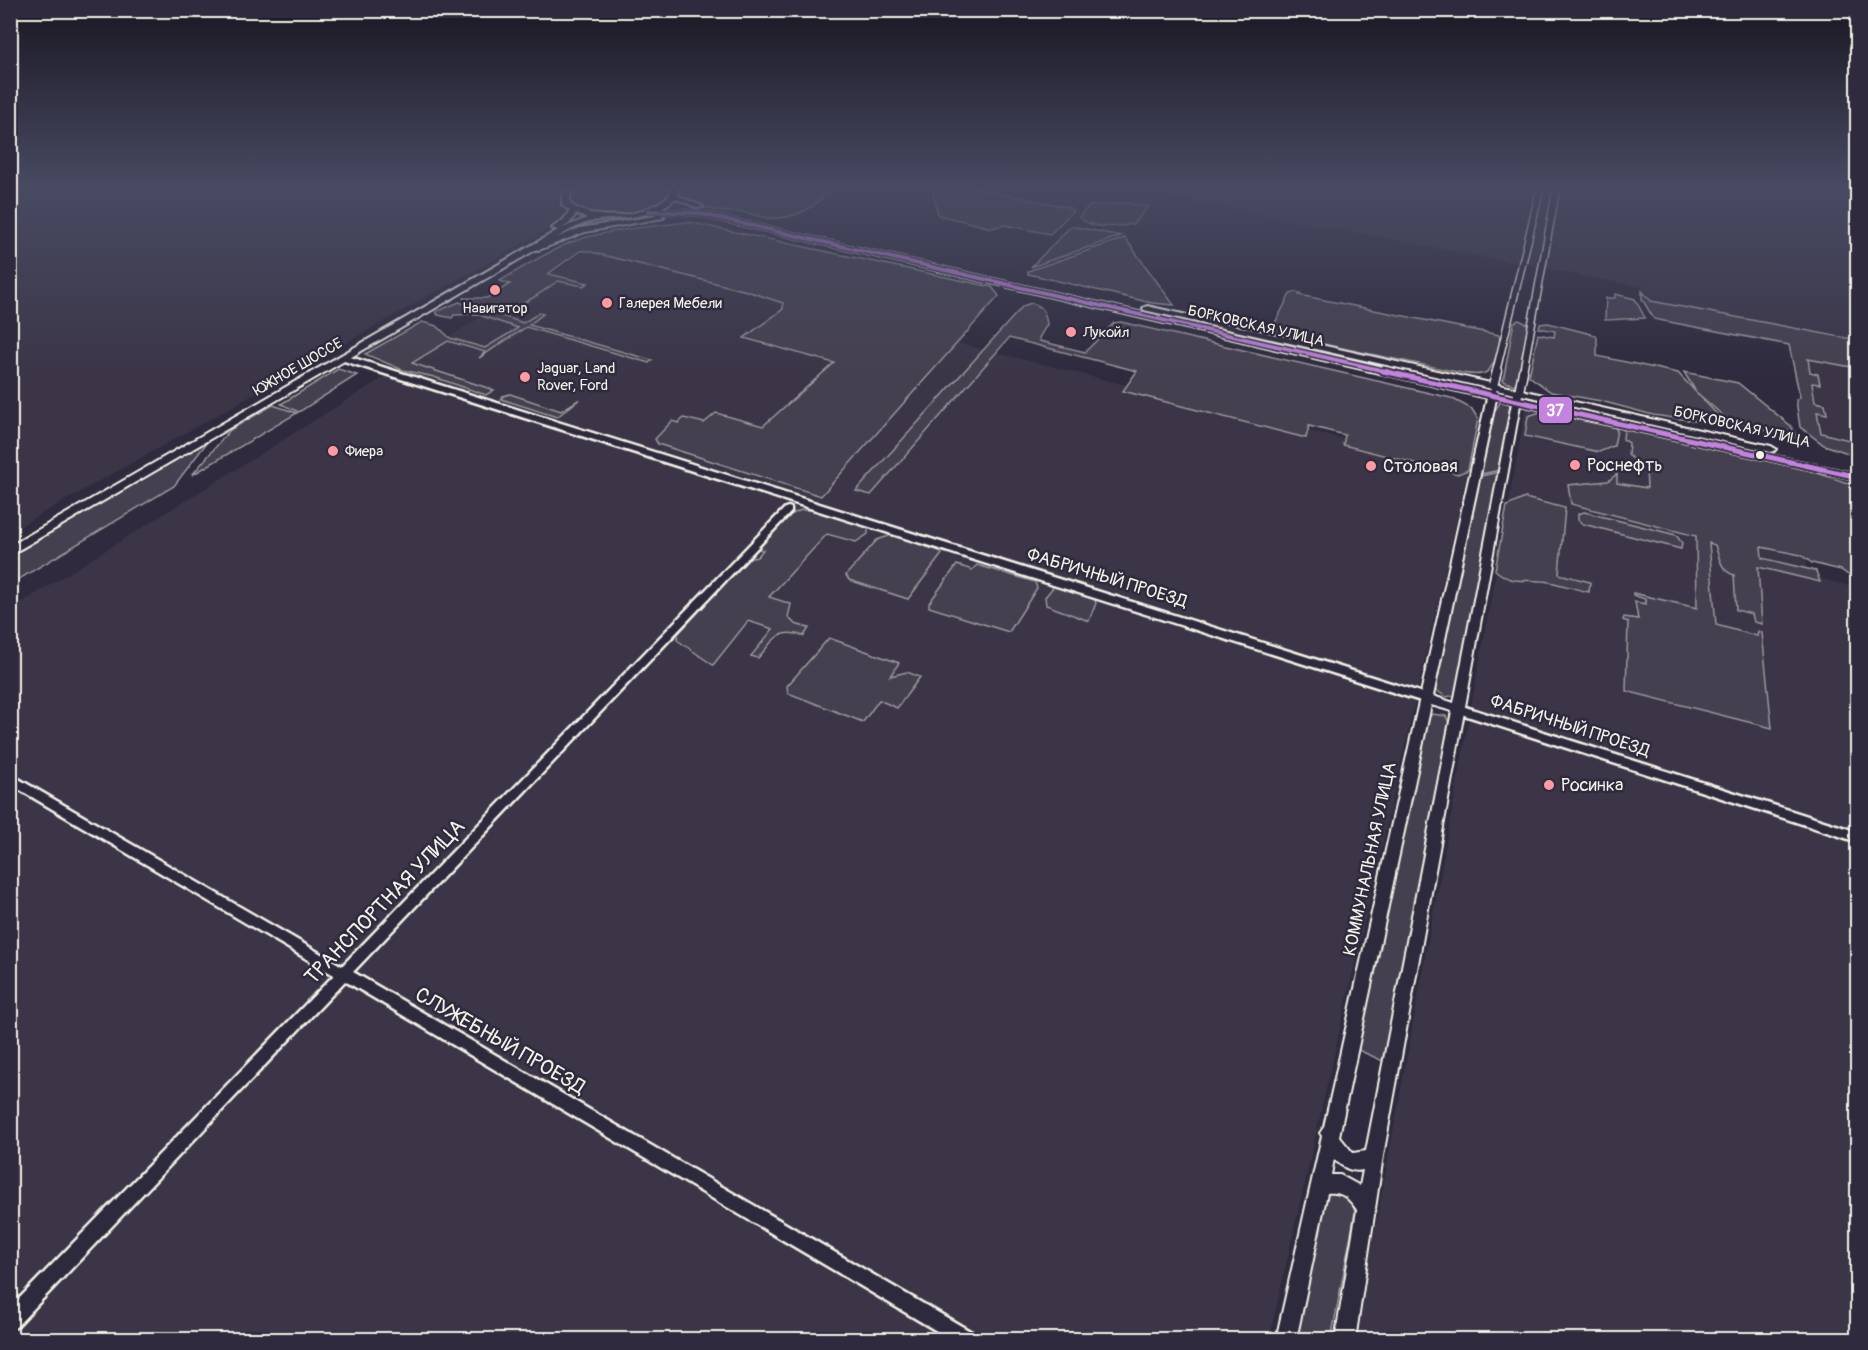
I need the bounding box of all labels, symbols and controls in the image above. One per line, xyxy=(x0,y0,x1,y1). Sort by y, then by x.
marker: Навигатор xyxy=(488,283,502,297)
place label: Галерея Мебели xyxy=(619,294,722,313)
marker: Галерея Мебели xyxy=(600,296,614,310)
place label: Навигатор xyxy=(462,299,528,318)
street label: БОРКОВСКАЯ УЛИЦА xyxy=(1186,301,1326,351)
place label: Лукойл xyxy=(1082,323,1129,342)
marker: Лукойл xyxy=(1064,325,1078,339)
street label: ЮЖНОЕ ШОССЕ xyxy=(250,334,346,400)
place label: Jaguar, Land Rover, Ford xyxy=(537,359,615,395)
marker: Jaguar, Land Rover, Ford xyxy=(518,370,532,384)
line badge: 37 xyxy=(1538,396,1573,424)
text: 37 xyxy=(1546,401,1564,421)
street label: БОРКОВСКАЯ УЛИЦА xyxy=(1672,402,1812,452)
place label: Фиера xyxy=(345,442,383,461)
marker: Фиера xyxy=(326,444,340,458)
unlabelled marker xyxy=(1754,449,1766,461)
place label: Роснефть xyxy=(1587,454,1663,477)
place label: Столовая xyxy=(1383,455,1458,478)
marker: Роснефть xyxy=(1568,458,1582,472)
marker: Столовая xyxy=(1364,459,1378,473)
street label: ФАБРИЧНЫЙ ПРОЕЗД xyxy=(1024,543,1190,613)
street label: ФАБРИЧНЫЙ ПРОЕЗД xyxy=(1487,689,1653,763)
street label: КОММУНАЛЬНАЯ УЛИЦА xyxy=(1338,760,1402,958)
place label: Росинка xyxy=(1561,774,1623,797)
marker: Росинка xyxy=(1542,778,1556,792)
street label: ТРАНСПОРТНАЯ УЛИЦА xyxy=(299,814,471,990)
street label: СЛУЖЕБНЫЙ ПРОЕЗД xyxy=(410,981,590,1101)

